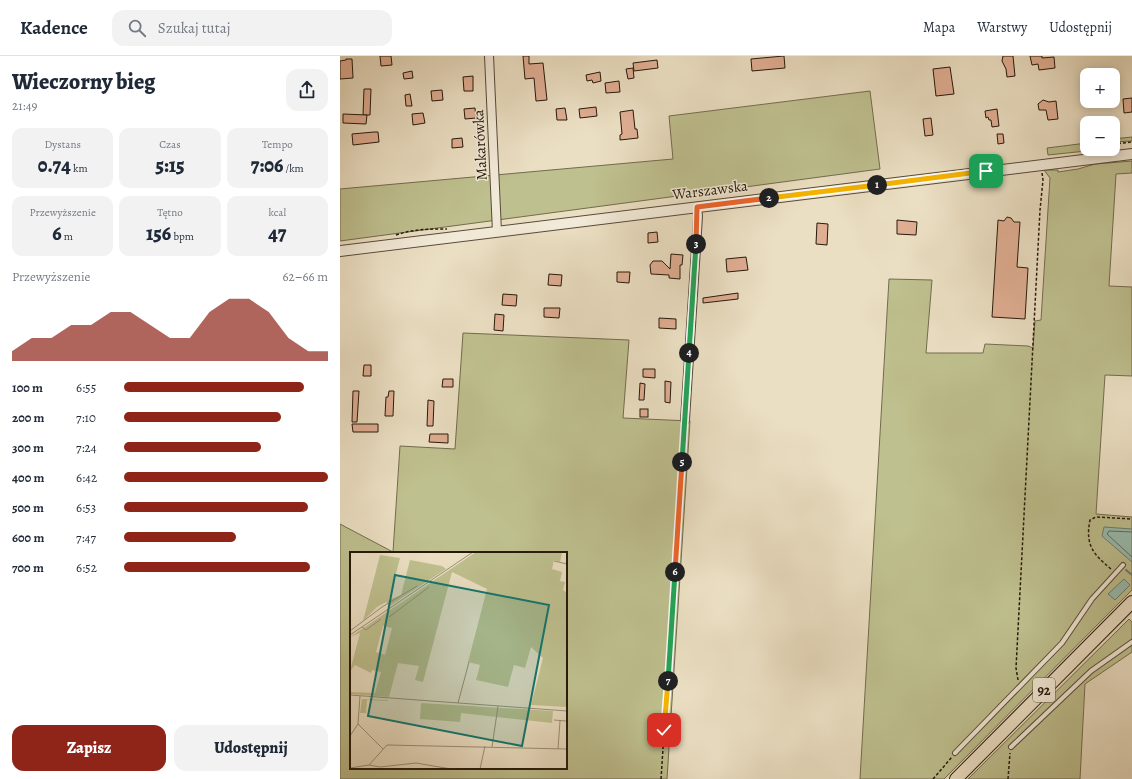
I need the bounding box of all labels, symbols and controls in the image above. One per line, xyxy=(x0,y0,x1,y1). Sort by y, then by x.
search box xyxy=(112,10,392,46)
text: Kadence xyxy=(20,15,88,41)
icon: search xyxy=(126,17,148,39)
text: Szukaj tutaj xyxy=(158,18,230,38)
text: Mapa xyxy=(923,18,955,37)
text: Warstwy xyxy=(977,18,1027,37)
text: Udostępnij xyxy=(1049,18,1112,37)
text: Wieczorny bieg xyxy=(12,67,155,97)
map controls xyxy=(1080,68,1120,156)
button: + xyxy=(1080,68,1120,108)
button: share xyxy=(286,69,328,111)
text: 21:49 xyxy=(12,97,38,114)
street label: Makarówka xyxy=(468,109,492,181)
button: − xyxy=(1080,116,1120,156)
text: Dystans xyxy=(44,137,81,152)
text: Czas xyxy=(159,137,181,152)
text: Tempo xyxy=(262,137,293,152)
text: 0.74 xyxy=(38,152,71,179)
text: 5:15 xyxy=(155,152,185,179)
text: 7:06 xyxy=(251,152,283,179)
pin xyxy=(969,154,1003,188)
icon: arrive xyxy=(975,160,997,182)
text: km xyxy=(71,161,88,176)
text: /km xyxy=(283,161,304,176)
street label: Warszawska xyxy=(670,175,749,205)
pin: 1 xyxy=(867,175,887,195)
text: 1 xyxy=(875,177,879,192)
pin: 2 xyxy=(759,188,779,208)
text: 2 xyxy=(766,190,772,205)
text: Przewyższenie xyxy=(29,205,96,220)
text: Tętno xyxy=(157,205,183,220)
text: kcal xyxy=(269,205,286,220)
text: 6 xyxy=(52,220,62,247)
text: 156 xyxy=(146,220,171,247)
text: 47 xyxy=(268,220,286,247)
text: m xyxy=(62,229,73,244)
text: bpm xyxy=(171,229,194,244)
pin: 3 xyxy=(686,234,706,254)
text: 3 xyxy=(694,236,698,251)
text: Przewyższenie xyxy=(12,268,90,285)
text: 62–66 m xyxy=(283,268,328,285)
pin: 4 xyxy=(679,343,699,363)
text: 4 xyxy=(686,345,692,360)
text: 100 m xyxy=(12,379,43,396)
text: 6:55 xyxy=(76,379,96,396)
text: 200 m xyxy=(12,409,45,426)
text: 7:10 xyxy=(76,409,96,426)
text: 300 m xyxy=(12,439,44,456)
text: 7:24 xyxy=(76,439,97,456)
pin: 5 xyxy=(672,452,692,472)
text: 5 xyxy=(680,454,684,469)
text: 400 m xyxy=(12,469,44,486)
text: 6:42 xyxy=(76,469,97,486)
text: 500 m xyxy=(12,499,44,516)
text: 6:53 xyxy=(76,499,96,516)
text: 600 m xyxy=(12,529,44,546)
text: 7:47 xyxy=(76,529,96,546)
inset map xyxy=(350,552,567,769)
text: 700 m xyxy=(12,559,44,576)
text: 6:52 xyxy=(76,559,97,576)
pin: 6 xyxy=(665,562,685,582)
text: 6 xyxy=(672,564,678,579)
pin: 7 xyxy=(658,671,678,691)
text: 7 xyxy=(666,673,670,688)
road number: 92 xyxy=(1033,678,1055,702)
pin xyxy=(647,713,681,747)
icon: check xyxy=(653,719,675,741)
button: Zapisz xyxy=(12,725,166,771)
button: Udostępnij xyxy=(174,725,328,771)

